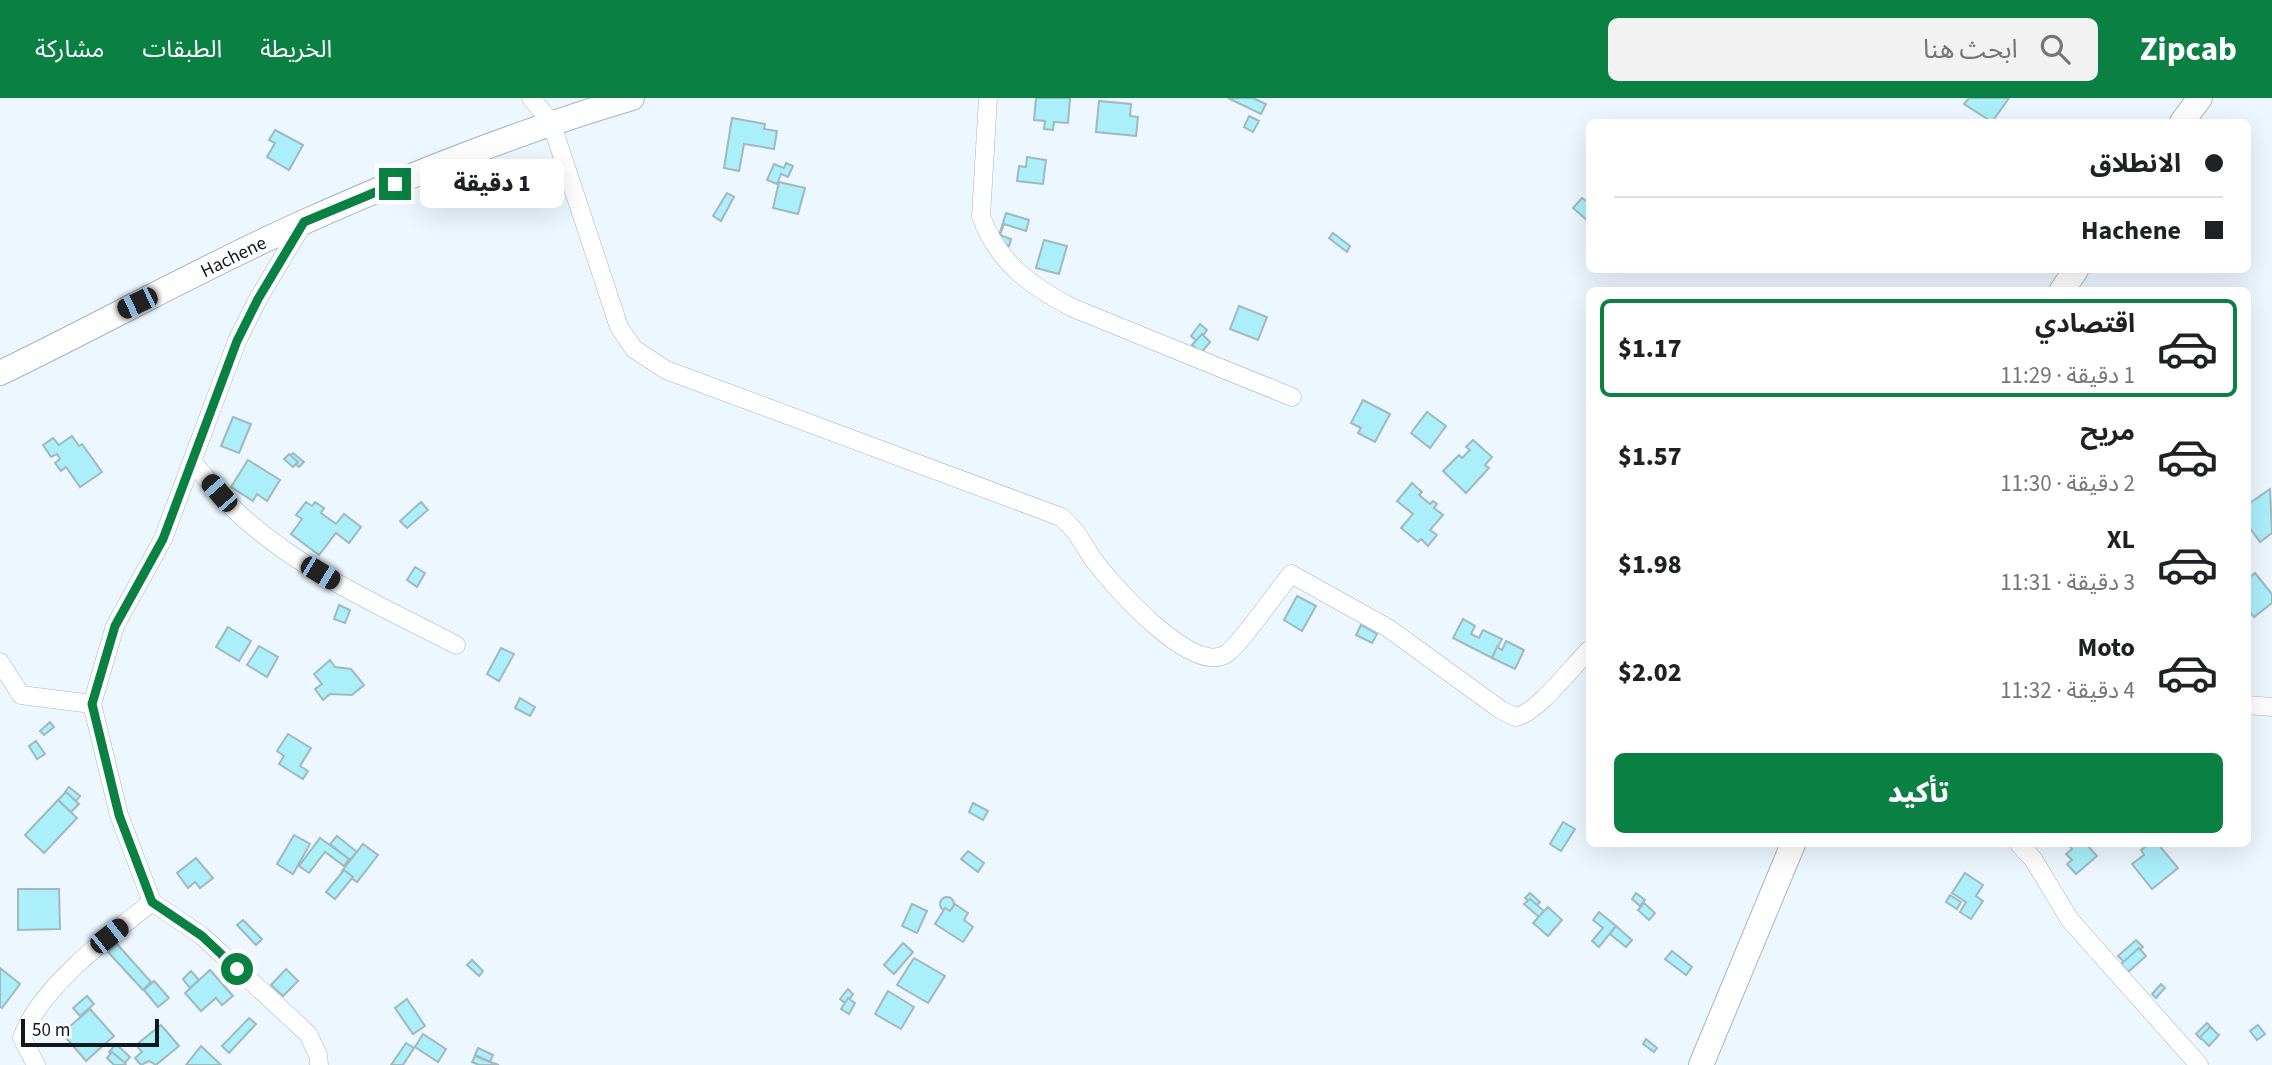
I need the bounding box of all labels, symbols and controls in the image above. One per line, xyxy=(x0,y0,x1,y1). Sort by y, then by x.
search box xyxy=(1608,18,2098,81)
text: Zipcab xyxy=(2140,26,2237,73)
icon: search xyxy=(2036,30,2074,68)
text: ابحث هنا xyxy=(1923,31,2018,68)
text: مشاركة xyxy=(35,32,104,67)
text: الطبقات xyxy=(142,32,222,67)
text: الخريطة xyxy=(260,32,332,67)
text: الانطلاق xyxy=(2090,145,2181,182)
callout: 1 دقيقة xyxy=(420,160,563,208)
text: 1 دقيقة xyxy=(454,167,530,200)
route end xyxy=(379,168,411,200)
text: Hachene xyxy=(2081,212,2181,249)
street label: Hachene xyxy=(196,230,271,285)
car xyxy=(114,284,161,322)
text: اقتصادي xyxy=(2035,305,2135,342)
icon: car xyxy=(2156,317,2219,380)
text: $1.17 xyxy=(1618,330,1682,367)
text: 1 دقيقة · 11:29 xyxy=(2000,359,2135,392)
text: مريح xyxy=(2080,413,2135,450)
icon: car xyxy=(2156,425,2219,488)
text: $1.57 xyxy=(1618,438,1682,475)
text: 2 دقيقة · 11:30 xyxy=(2000,467,2135,500)
car xyxy=(198,470,241,516)
text: XL xyxy=(2107,521,2135,558)
icon: car xyxy=(2156,533,2219,596)
text: $1.98 xyxy=(1618,546,1682,583)
car xyxy=(297,553,344,593)
text: 3 دقيقة · 11:31 xyxy=(2000,566,2135,599)
text: Moto xyxy=(2078,629,2135,666)
icon: car xyxy=(2156,641,2219,704)
text: $2.02 xyxy=(1618,654,1682,691)
text: 4 دقيقة · 11:32 xyxy=(2000,674,2135,707)
button: تأكيد xyxy=(1614,753,2223,833)
car xyxy=(86,915,133,957)
route start xyxy=(221,953,253,985)
scale bar xyxy=(21,1016,159,1048)
text: 50 m xyxy=(32,1017,70,1044)

